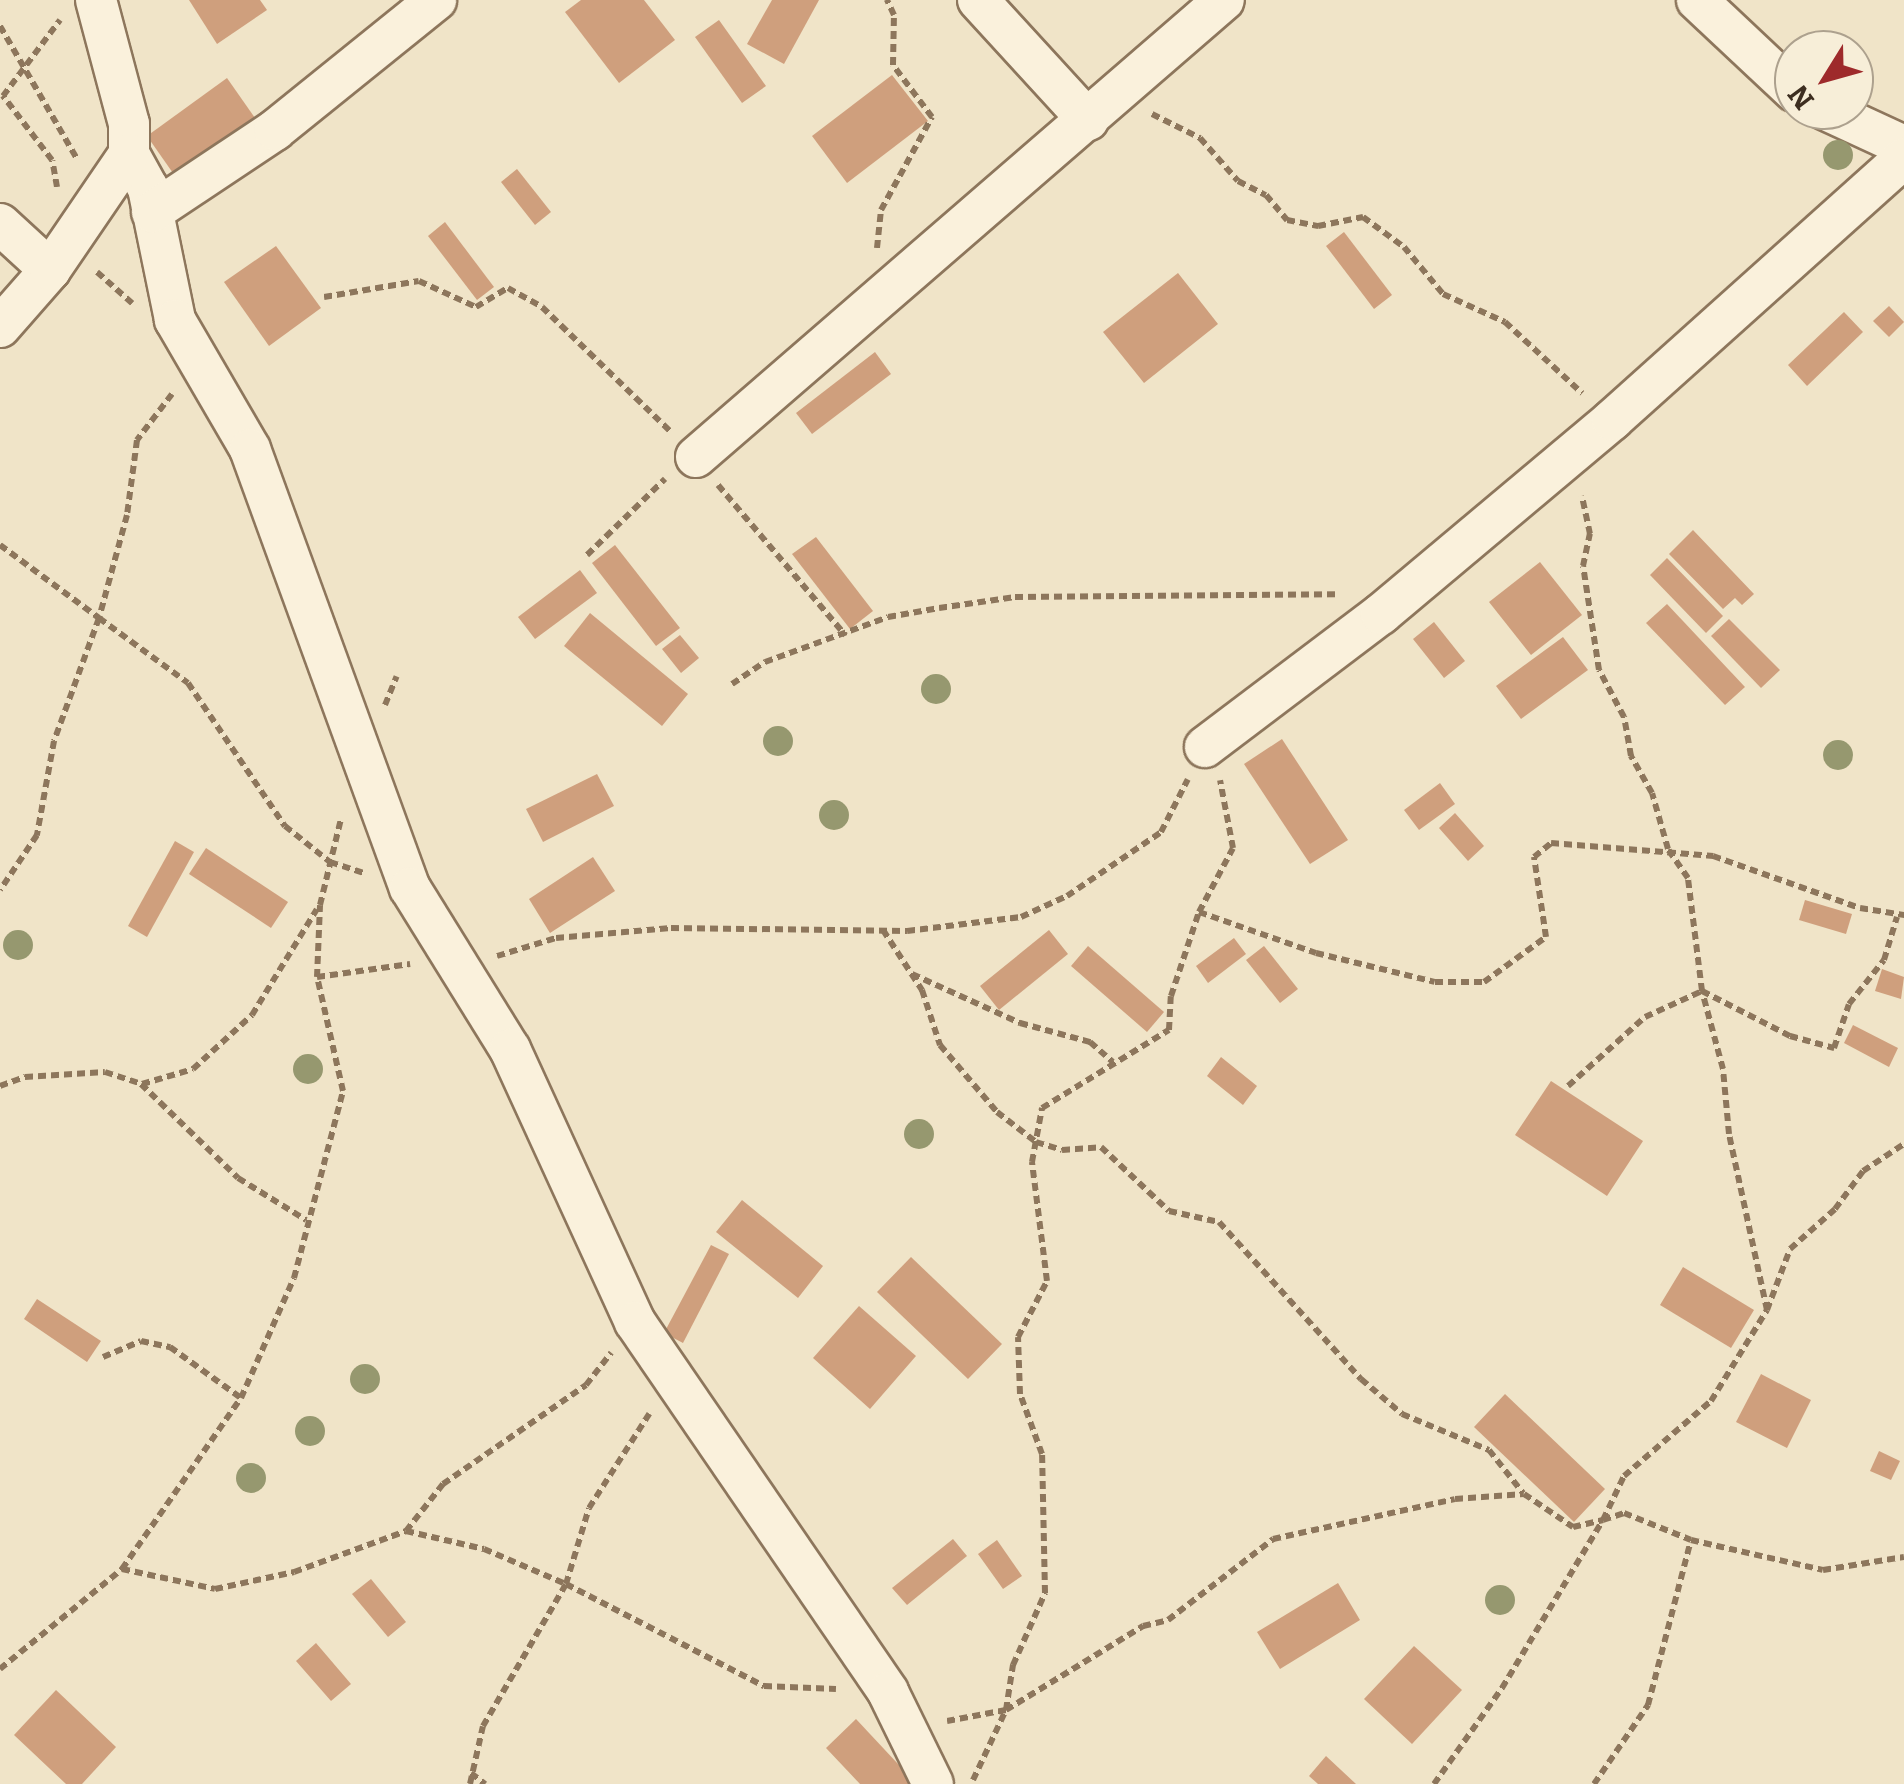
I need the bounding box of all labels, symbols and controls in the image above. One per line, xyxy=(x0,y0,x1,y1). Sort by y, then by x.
north arrow xyxy=(1774,30,1874,130)
text: N xyxy=(1782,79,1821,116)

